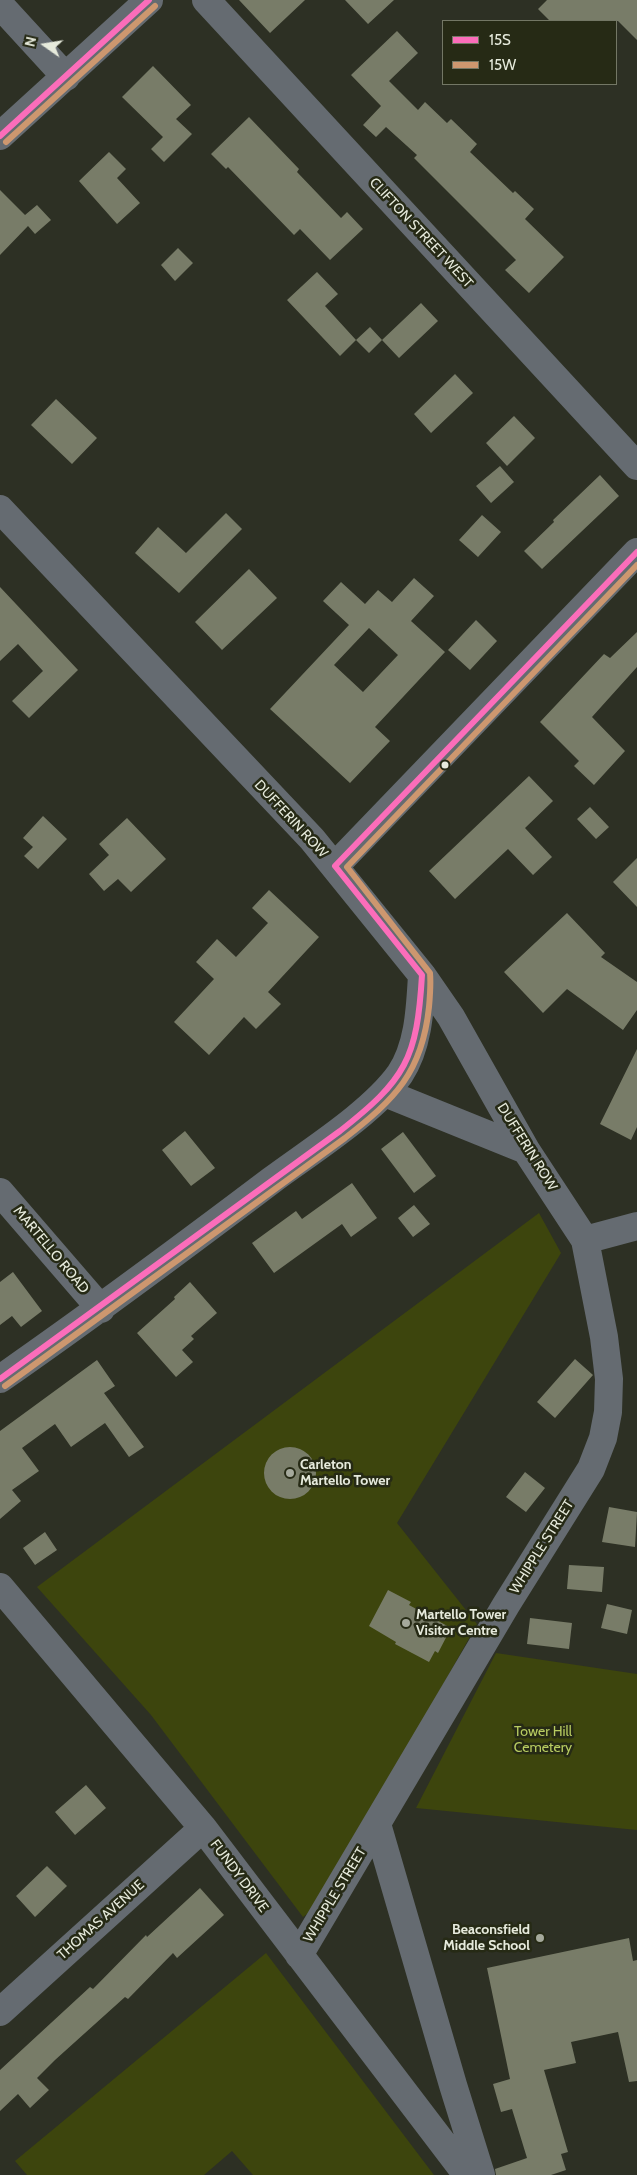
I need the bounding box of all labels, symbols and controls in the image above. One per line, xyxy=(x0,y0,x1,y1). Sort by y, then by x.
north arrow xyxy=(20,20,70,70)
legend xyxy=(442,20,617,85)
text: 15S xyxy=(489,31,511,49)
text: N xyxy=(21,35,40,48)
text: 15W xyxy=(489,56,516,74)
street label: CLIFTON STREET WEST xyxy=(366,174,476,292)
unlabelled marker xyxy=(440,760,450,770)
street label: DUFFERIN ROW xyxy=(251,777,331,861)
street label: DUFFERIN ROW xyxy=(493,1100,561,1194)
street label: MARTELLO ROAD xyxy=(10,1203,92,1297)
place label: Carleton Martello Tower xyxy=(300,1457,390,1490)
marker: Carleton Martello Tower xyxy=(284,1467,296,1479)
street label: WHIPPLE STREET xyxy=(506,1497,578,1597)
place label: Martello Tower Visitor Centre xyxy=(416,1607,506,1640)
marker: Martello Tower Visitor Centre xyxy=(400,1617,412,1629)
park label: Tower Hill Cemetery xyxy=(514,1724,572,1756)
street label: FUNDY DRIVE xyxy=(206,1836,272,1916)
street label: WHIPPLE STREET xyxy=(300,1845,370,1945)
street label: THOMAS AVENUE xyxy=(54,1877,148,1963)
place label: Beaconsfield Middle School xyxy=(443,1922,530,1954)
marker: Beaconsfield Middle School xyxy=(534,1932,546,1944)

